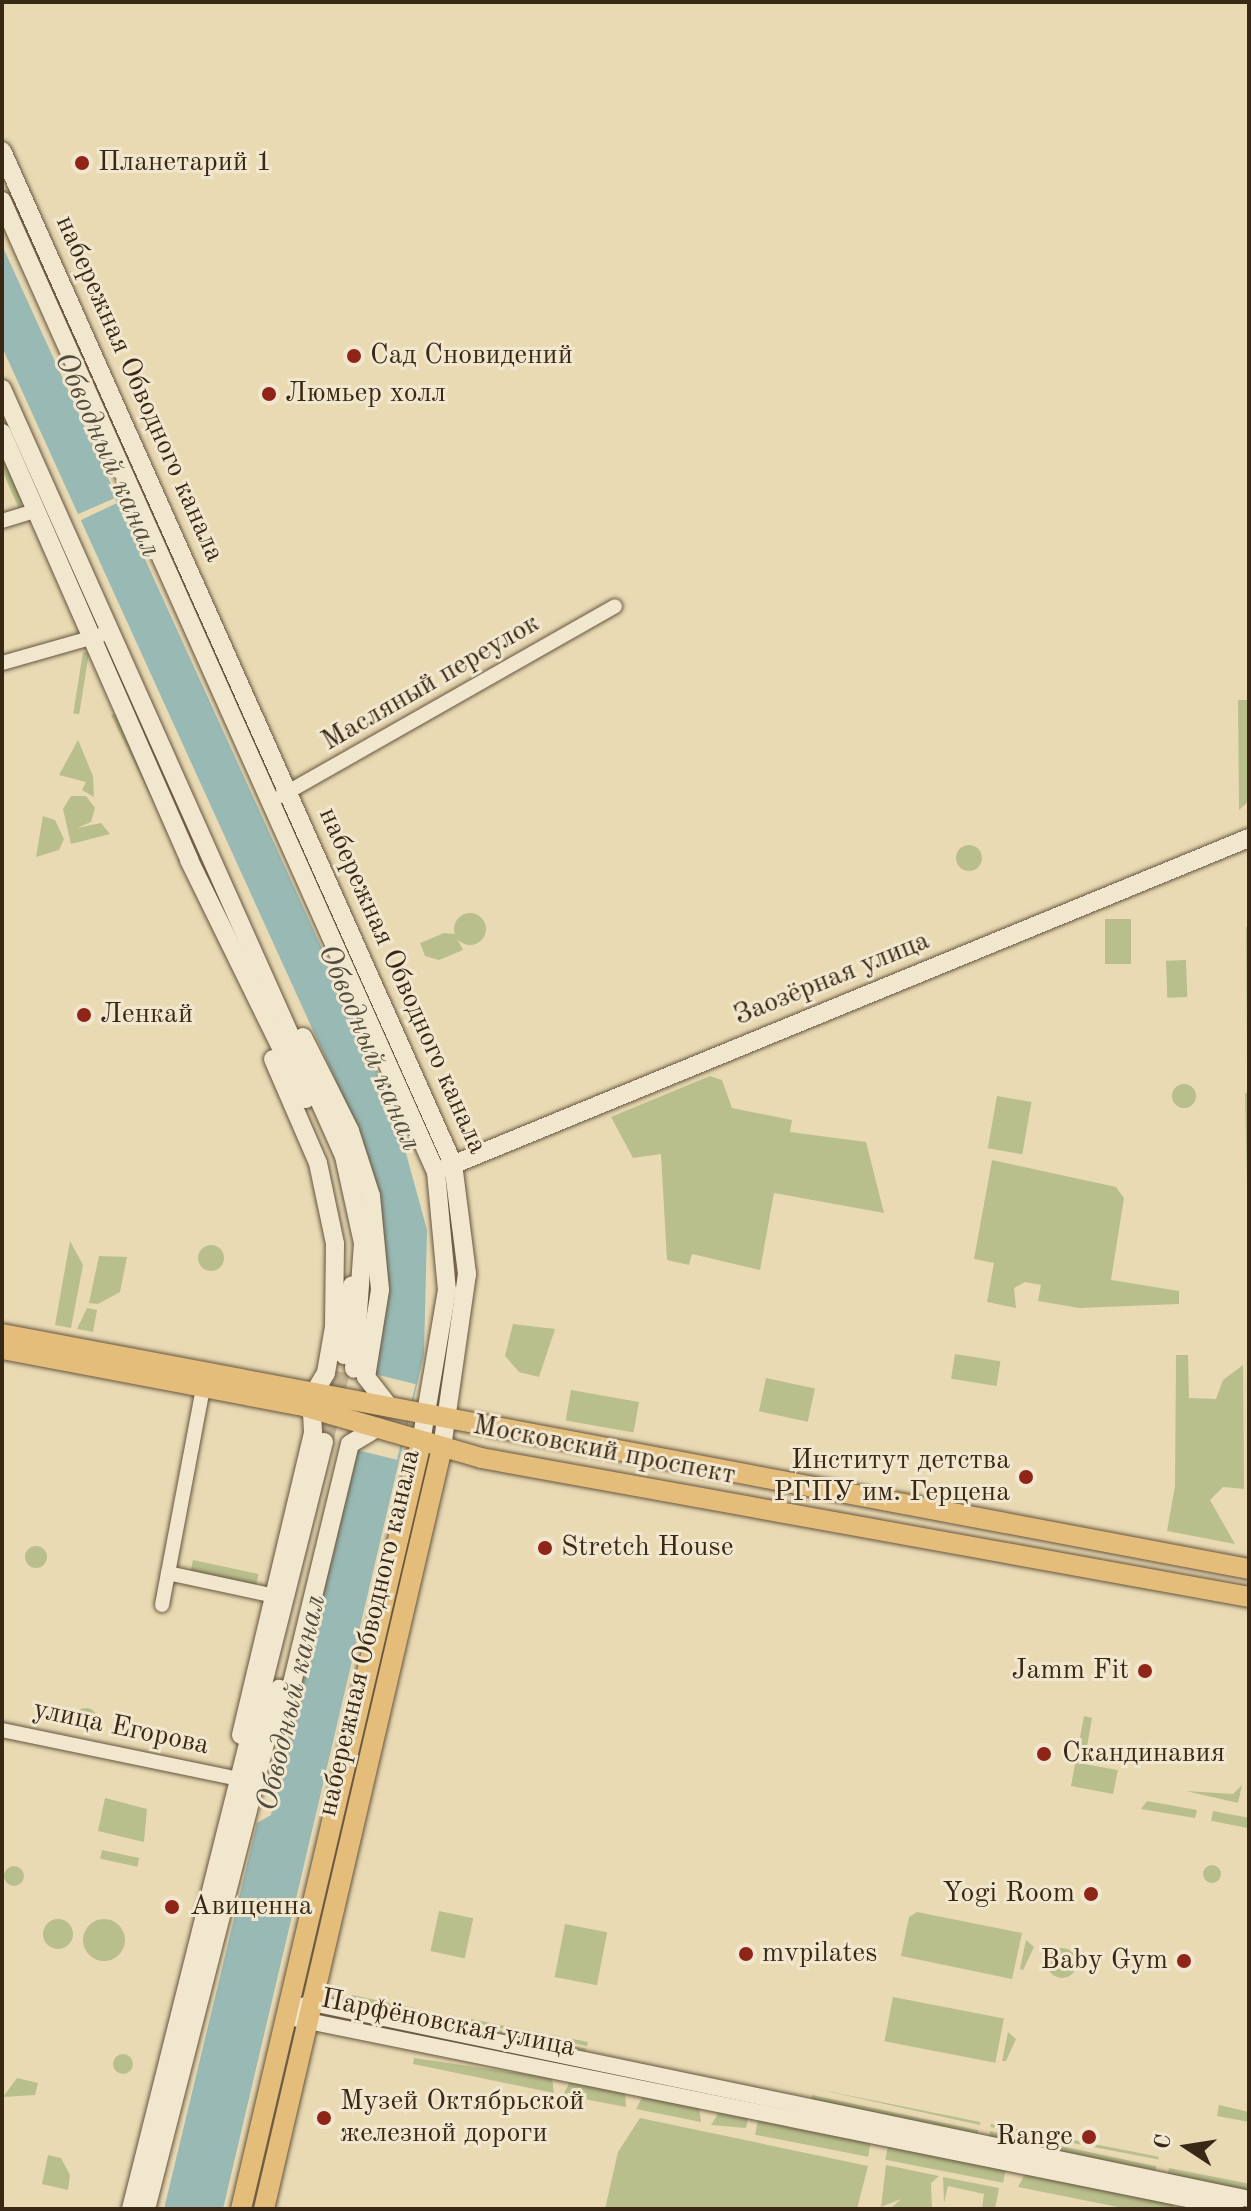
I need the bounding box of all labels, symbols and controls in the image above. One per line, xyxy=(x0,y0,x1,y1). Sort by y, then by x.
place label: Планетарий 1 xyxy=(98,146,272,180)
marker: Планетарий 1 xyxy=(73,154,91,172)
street label: набережная Обводного канала xyxy=(47,211,231,567)
place label: Сад Сновидений xyxy=(370,339,573,373)
water label: Обводный канал xyxy=(46,347,168,563)
marker: Сад Сновидений xyxy=(345,347,363,365)
place label: Люмьер холл xyxy=(285,377,446,411)
marker: Люмьер холл xyxy=(260,385,278,403)
street label: Масляный переулок xyxy=(316,607,546,759)
street label: набережная Обводного канала xyxy=(310,803,494,1159)
street label: Заозёрная улица xyxy=(729,924,935,1034)
water label: Обводный канал xyxy=(309,939,429,1157)
place label: Ленкай xyxy=(100,998,193,1032)
marker: Ленкай xyxy=(75,1006,93,1024)
street label: Московский проспект xyxy=(470,1409,738,1493)
place label: Институт детства РГПУ им. Герцена xyxy=(773,1444,1010,1510)
street label: набережная Обводного канала xyxy=(311,1446,429,1820)
marker: Институт детства РГПУ им. Герцена xyxy=(1017,1468,1035,1486)
place label: Stretch House xyxy=(561,1531,734,1565)
marker: Stretch House xyxy=(536,1539,554,1557)
water label: Обводный канал xyxy=(250,1591,334,1815)
place label: Jamm Fit xyxy=(1011,1654,1129,1688)
marker: Jamm Fit xyxy=(1136,1662,1154,1680)
street label: улица Егорова xyxy=(30,1693,212,1763)
place label: Скандинавия xyxy=(1062,1737,1225,1771)
marker: Скандинавия xyxy=(1033,1743,1055,1765)
place label: Yogi Room xyxy=(942,1877,1075,1911)
marker: Yogi Room xyxy=(1082,1885,1100,1903)
place label: Авиценна xyxy=(190,1890,313,1924)
marker: Авиценна xyxy=(161,1896,183,1918)
place label: mvpilates xyxy=(762,1937,877,1971)
place label: Baby Gym xyxy=(1041,1944,1168,1978)
marker: mvpilates xyxy=(737,1945,755,1963)
marker: Baby Gym xyxy=(1175,1952,1193,1970)
street label: Парфёновская улица xyxy=(318,1983,578,2065)
place label: Музей Октябрьской железной дороги xyxy=(340,2085,584,2151)
north arrow xyxy=(1147,2107,1227,2187)
marker: Музей Октябрьской железной дороги xyxy=(315,2109,333,2127)
place label: Range xyxy=(996,2120,1073,2154)
marker: Range xyxy=(1080,2128,1098,2146)
text: С xyxy=(1151,2133,1176,2151)

